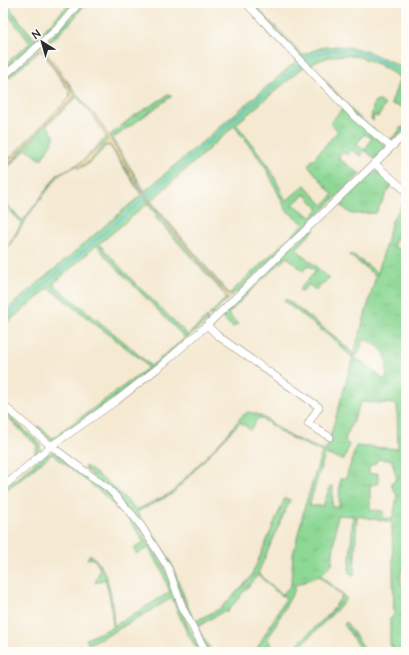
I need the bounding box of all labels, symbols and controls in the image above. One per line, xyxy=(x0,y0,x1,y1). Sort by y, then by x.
north arrow xyxy=(22,22,62,62)
text: N xyxy=(29,26,44,42)

